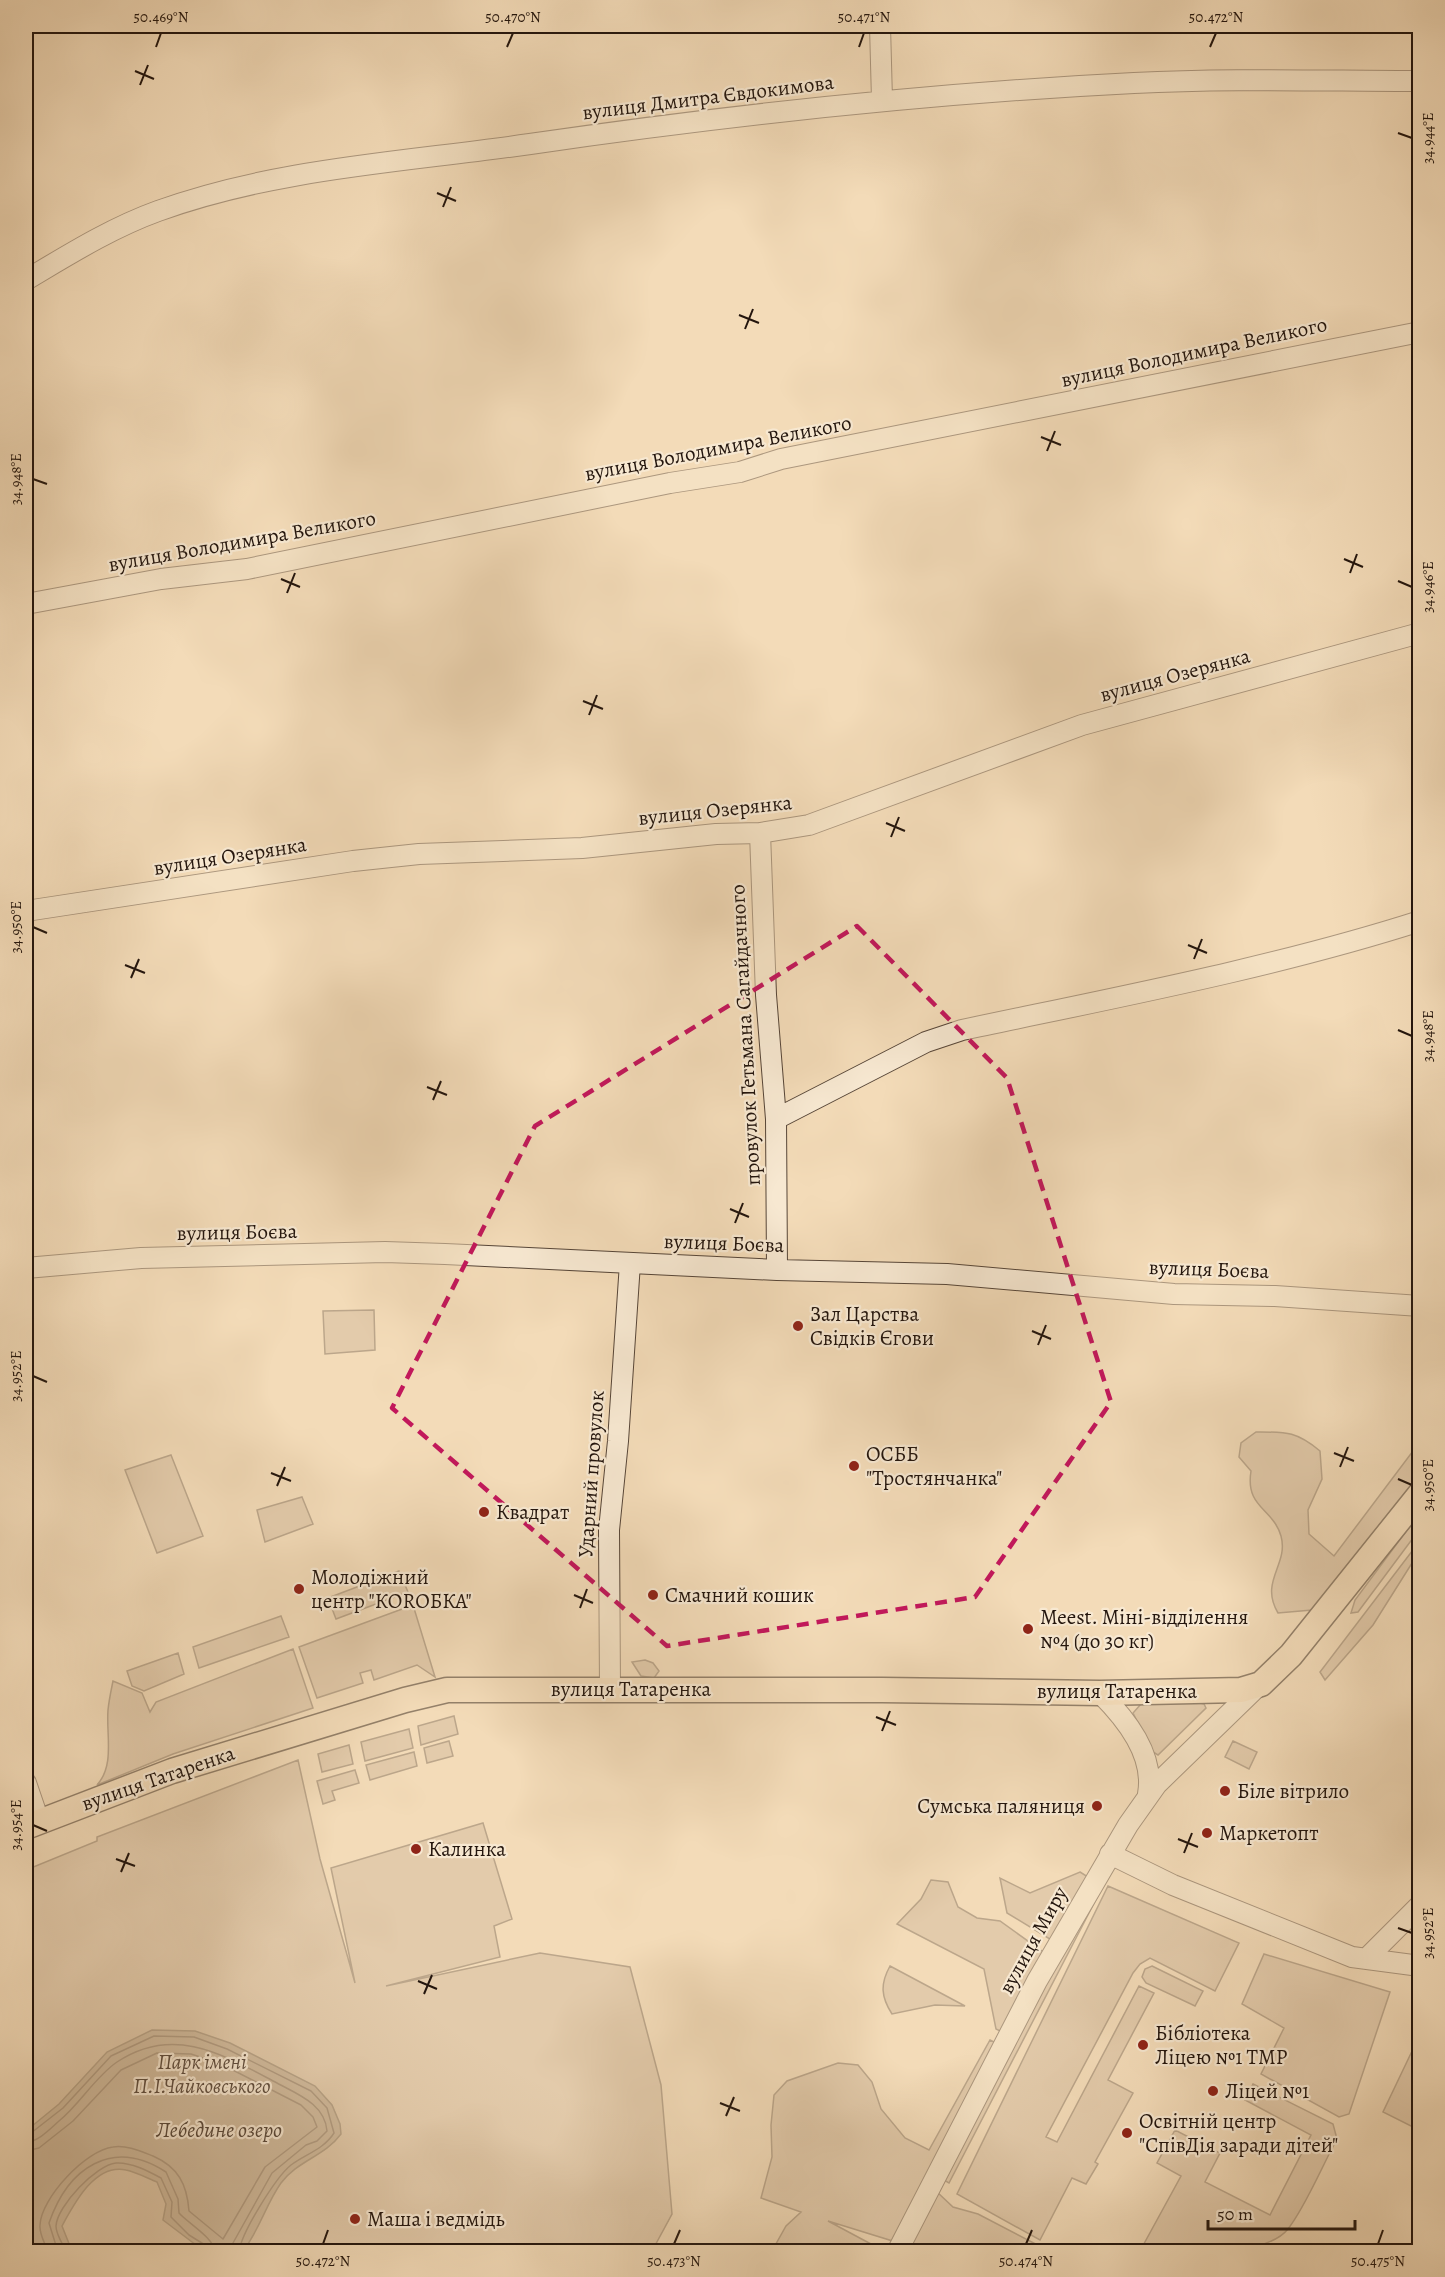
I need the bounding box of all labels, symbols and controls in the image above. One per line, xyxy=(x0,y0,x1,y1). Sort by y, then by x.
text: 50.469°N xyxy=(134,7,189,27)
text: 50.470°N xyxy=(485,7,541,27)
text: 50.471°N xyxy=(838,7,890,27)
text: 50.472°N xyxy=(1189,7,1243,27)
street label: вулиця Дмитра Євдокимова xyxy=(581,68,836,126)
text: 34.944°E xyxy=(1418,112,1438,164)
street label: вулиця Володимира Великого xyxy=(1058,310,1330,394)
street label: вулиця Володимира Великого xyxy=(582,408,854,488)
text: 34.948°E xyxy=(6,453,26,505)
street label: вулиця Володимира Великого xyxy=(106,504,378,578)
text: 34.946°E xyxy=(1418,561,1438,613)
street label: вулиця Озерянка xyxy=(1097,641,1254,709)
street label: вулиця Озерянка xyxy=(637,788,794,832)
street label: вулиця Озерянка xyxy=(152,830,309,882)
street label: провулок Гетьмана Сагайдачного xyxy=(723,884,767,1186)
text: 34.950°E xyxy=(6,901,26,953)
text: 34.948°E xyxy=(1418,1010,1438,1062)
street label: вулиця Боєва xyxy=(176,1217,298,1247)
street label: вулиця Боєва xyxy=(663,1227,785,1259)
street label: вулиця Боєва xyxy=(1148,1253,1270,1285)
place label: Зал Царства Свідків Єгови xyxy=(810,1300,934,1352)
marker: Зал Царства Свідків Єгови xyxy=(791,1319,805,1333)
text: 34.952°E xyxy=(6,1350,26,1402)
street label: Ударний провулок xyxy=(571,1389,611,1559)
place label: ОСББ "Тростянчанка" xyxy=(866,1440,1002,1492)
marker: ОСББ "Тростянчанка" xyxy=(847,1459,861,1473)
text: 34.950°E xyxy=(1418,1459,1438,1511)
place label: Квадрат xyxy=(496,1498,569,1526)
marker: Квадрат xyxy=(477,1505,491,1519)
place label: Молодіжний центр "КОRОБКА" xyxy=(311,1563,472,1615)
place label: Смачний кошик xyxy=(665,1581,814,1609)
marker: Молодіжний центр "КОRОБКА" xyxy=(292,1582,306,1596)
marker: Смачний кошик xyxy=(646,1588,660,1602)
place label: Meest. Міні-відділення №4 (до 30 кг) xyxy=(1040,1603,1248,1655)
marker: Meest. Міні-відділення №4 (до 30 кг) xyxy=(1021,1622,1035,1636)
street label: вулиця Татаренка xyxy=(551,1675,711,1703)
street label: вулиця Татаренка xyxy=(1037,1677,1197,1705)
street label: вулиця Татаренка xyxy=(78,1739,239,1817)
place label: Біле вітрило xyxy=(1237,1777,1349,1805)
marker: Біле вітрило xyxy=(1218,1784,1232,1798)
place label: Сумська паляниця xyxy=(917,1792,1085,1820)
text: 34.954°E xyxy=(6,1799,26,1851)
marker: Сумська паляниця xyxy=(1090,1799,1104,1813)
place label: Маркетопт xyxy=(1219,1819,1319,1847)
marker: Маркетопт xyxy=(1200,1826,1214,1840)
place label: Калинка xyxy=(428,1835,506,1863)
marker: Калинка xyxy=(409,1842,423,1856)
street label: вулиця Миру xyxy=(992,1881,1074,1999)
text: 34.952°E xyxy=(1418,1907,1438,1959)
place label: Бібліотека Ліцею №1 ТМР xyxy=(1155,2019,1288,2071)
marker: Бібліотека Ліцею №1 ТМР xyxy=(1136,2038,1150,2052)
park label: Парк імені П.І.Чайковського xyxy=(133,2048,271,2100)
place label: Ліцей №1 xyxy=(1225,2077,1309,2105)
marker: Ліцей №1 xyxy=(1206,2084,1220,2098)
place label: Освітній центр "СпівДія заради дітей" xyxy=(1139,2107,1338,2159)
water label: Лебедине озеро xyxy=(155,2115,282,2145)
marker: Освітній центр "СпівДія заради дітей" xyxy=(1120,2126,1134,2140)
scale bar xyxy=(1208,2193,1355,2231)
text: 50 m xyxy=(1217,2202,1253,2226)
place label: Маша і ведмідь xyxy=(367,2205,505,2233)
marker: Маша і ведмідь xyxy=(348,2212,362,2226)
text: 50.472°N xyxy=(296,2251,350,2271)
text: 50.473°N xyxy=(647,2251,701,2271)
text: 50.474°N xyxy=(999,2251,1053,2271)
text: 50.475°N xyxy=(1351,2251,1405,2271)

